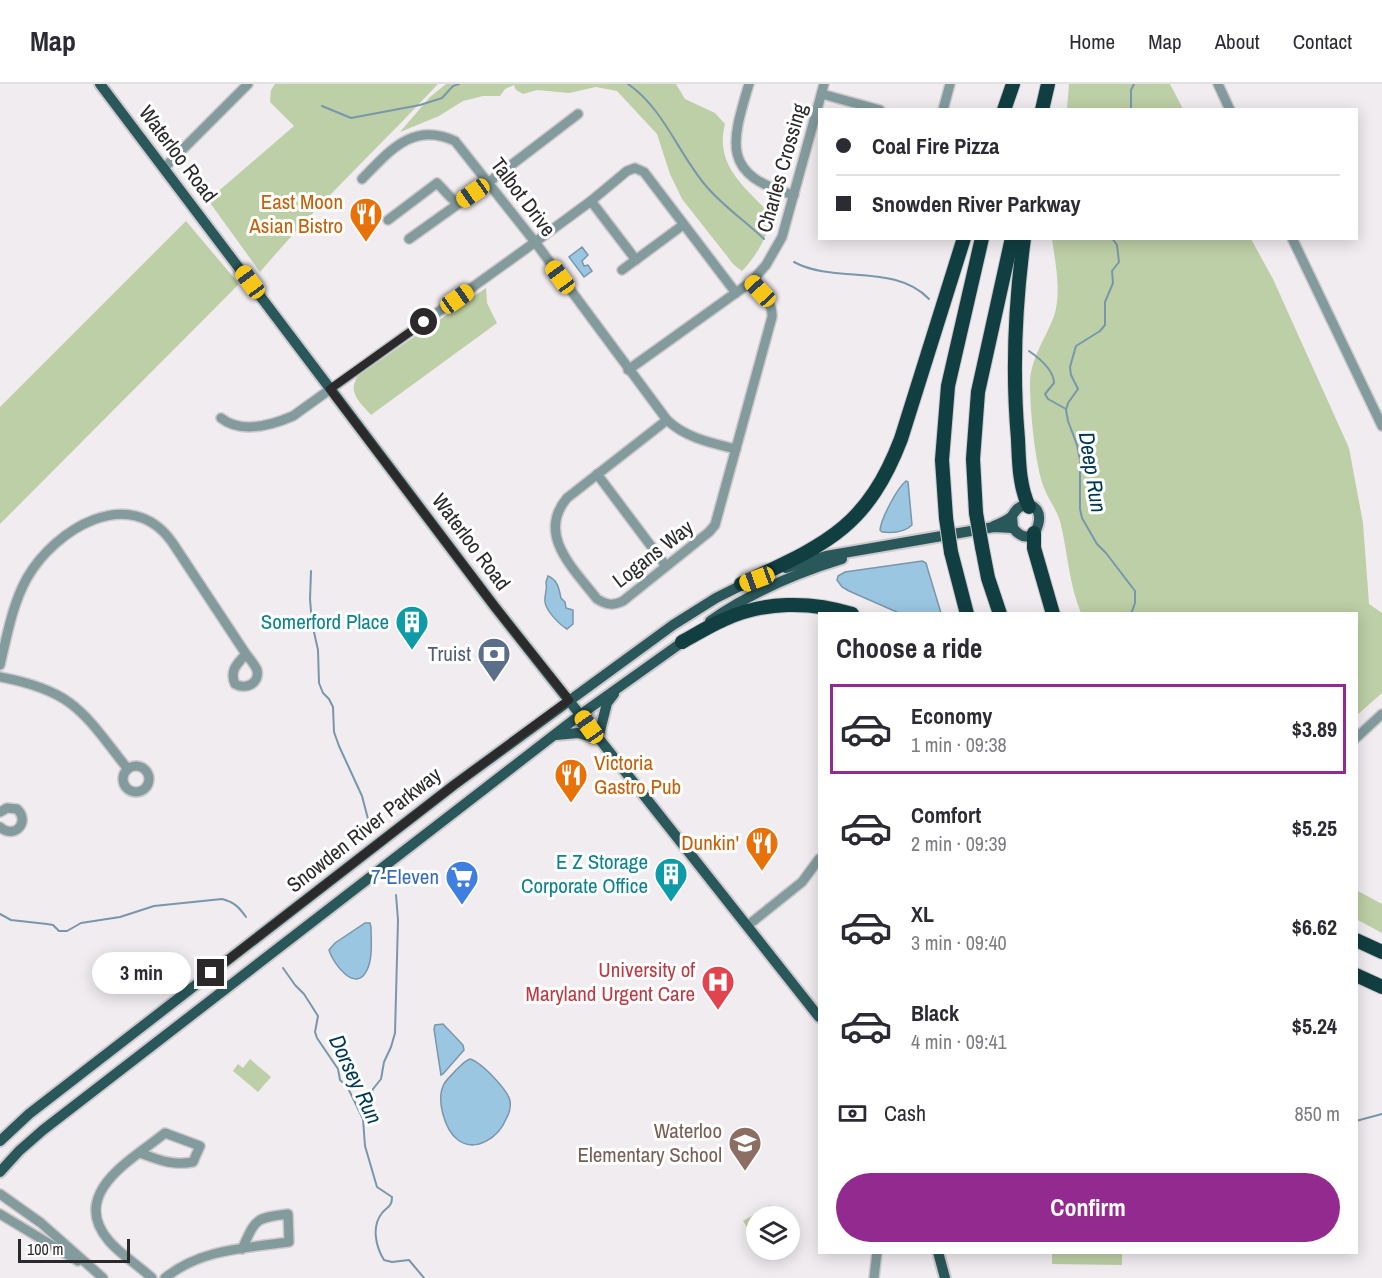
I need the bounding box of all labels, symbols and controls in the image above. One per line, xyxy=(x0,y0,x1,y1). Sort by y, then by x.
text: Map xyxy=(30,22,76,60)
text: Home xyxy=(1069,27,1115,56)
text: Map xyxy=(1148,27,1182,56)
text: About xyxy=(1215,27,1260,56)
text: Contact xyxy=(1293,27,1352,56)
street label: Waterloo Road xyxy=(132,99,224,208)
street label: Charles Crossing xyxy=(749,100,814,236)
text: Coal Fire Pizza xyxy=(872,131,999,161)
street label: Talbot Drive xyxy=(484,151,563,242)
car xyxy=(453,175,493,211)
place label: East Moon Asian Bistro xyxy=(248,187,343,240)
text: Snowden River Parkway xyxy=(872,189,1081,219)
restaurant icon: East Moon Asian Bistro xyxy=(348,196,384,243)
car xyxy=(542,257,578,297)
car xyxy=(232,262,268,302)
car xyxy=(741,272,779,310)
car xyxy=(437,281,477,317)
route start xyxy=(410,308,437,335)
water label: Deep Run xyxy=(1072,430,1114,514)
street label: Waterloo Road xyxy=(425,487,517,596)
street label: Logans Way xyxy=(606,513,699,594)
car xyxy=(737,564,777,594)
building icon: Somerford Place xyxy=(394,604,430,651)
place label: Somerford Place xyxy=(261,607,389,636)
text: Choose a ride xyxy=(836,630,982,666)
bank icon: Truist xyxy=(476,636,512,683)
place label: Truist xyxy=(428,639,471,668)
text: Economy xyxy=(911,701,992,731)
icon: car xyxy=(839,702,893,756)
car xyxy=(571,707,607,747)
text: $3.89 xyxy=(1292,714,1337,744)
text: 1 min · 09:38 xyxy=(911,731,1007,758)
place label: Victoria Gastro Pub xyxy=(594,748,681,801)
restaurant icon: Victoria Gastro Pub xyxy=(553,757,589,804)
street label: Snowden River Parkway xyxy=(280,760,447,899)
text: Comfort xyxy=(911,800,981,830)
icon: car xyxy=(839,801,893,855)
text: $5.25 xyxy=(1292,813,1337,843)
restaurant icon: Dunkin' xyxy=(744,825,780,872)
place label: Dunkin' xyxy=(681,828,739,857)
text: 2 min · 09:39 xyxy=(911,830,1007,857)
place label: E Z Storage Corporate Office xyxy=(521,847,648,900)
building icon: E Z Storage Corporate Office xyxy=(653,856,689,903)
supermarket icon: 7-Eleven xyxy=(444,859,480,906)
place label: 7-Eleven xyxy=(371,862,439,891)
text: XL xyxy=(911,899,934,929)
icon: car xyxy=(839,900,893,954)
text: $6.62 xyxy=(1292,912,1337,942)
text: 3 min · 09:40 xyxy=(911,929,1007,956)
callout: 3 min xyxy=(91,952,190,994)
place label: University of Maryland Urgent Care xyxy=(526,955,695,1008)
text: 3 min xyxy=(120,959,163,986)
route end xyxy=(197,959,224,986)
hospital icon: University of Maryland Urgent Care xyxy=(700,964,736,1011)
text: Black xyxy=(911,998,959,1028)
icon: car xyxy=(839,999,893,1053)
text: $5.24 xyxy=(1292,1011,1337,1041)
text: 4 min · 09:41 xyxy=(911,1028,1007,1055)
water label: Dorsey Run xyxy=(322,1029,390,1129)
icon: cash xyxy=(836,1097,869,1130)
text: Cash xyxy=(884,1098,926,1128)
text: 850 m xyxy=(1294,1100,1340,1127)
place label: Waterloo Elementary School xyxy=(577,1116,722,1169)
school or university icon: Waterloo Elementary School xyxy=(727,1125,763,1172)
button: Confirm xyxy=(836,1173,1340,1242)
map controls xyxy=(746,1206,800,1260)
button: layers xyxy=(746,1206,800,1260)
scale bar xyxy=(18,1236,130,1264)
text: 100 m xyxy=(27,1238,63,1260)

